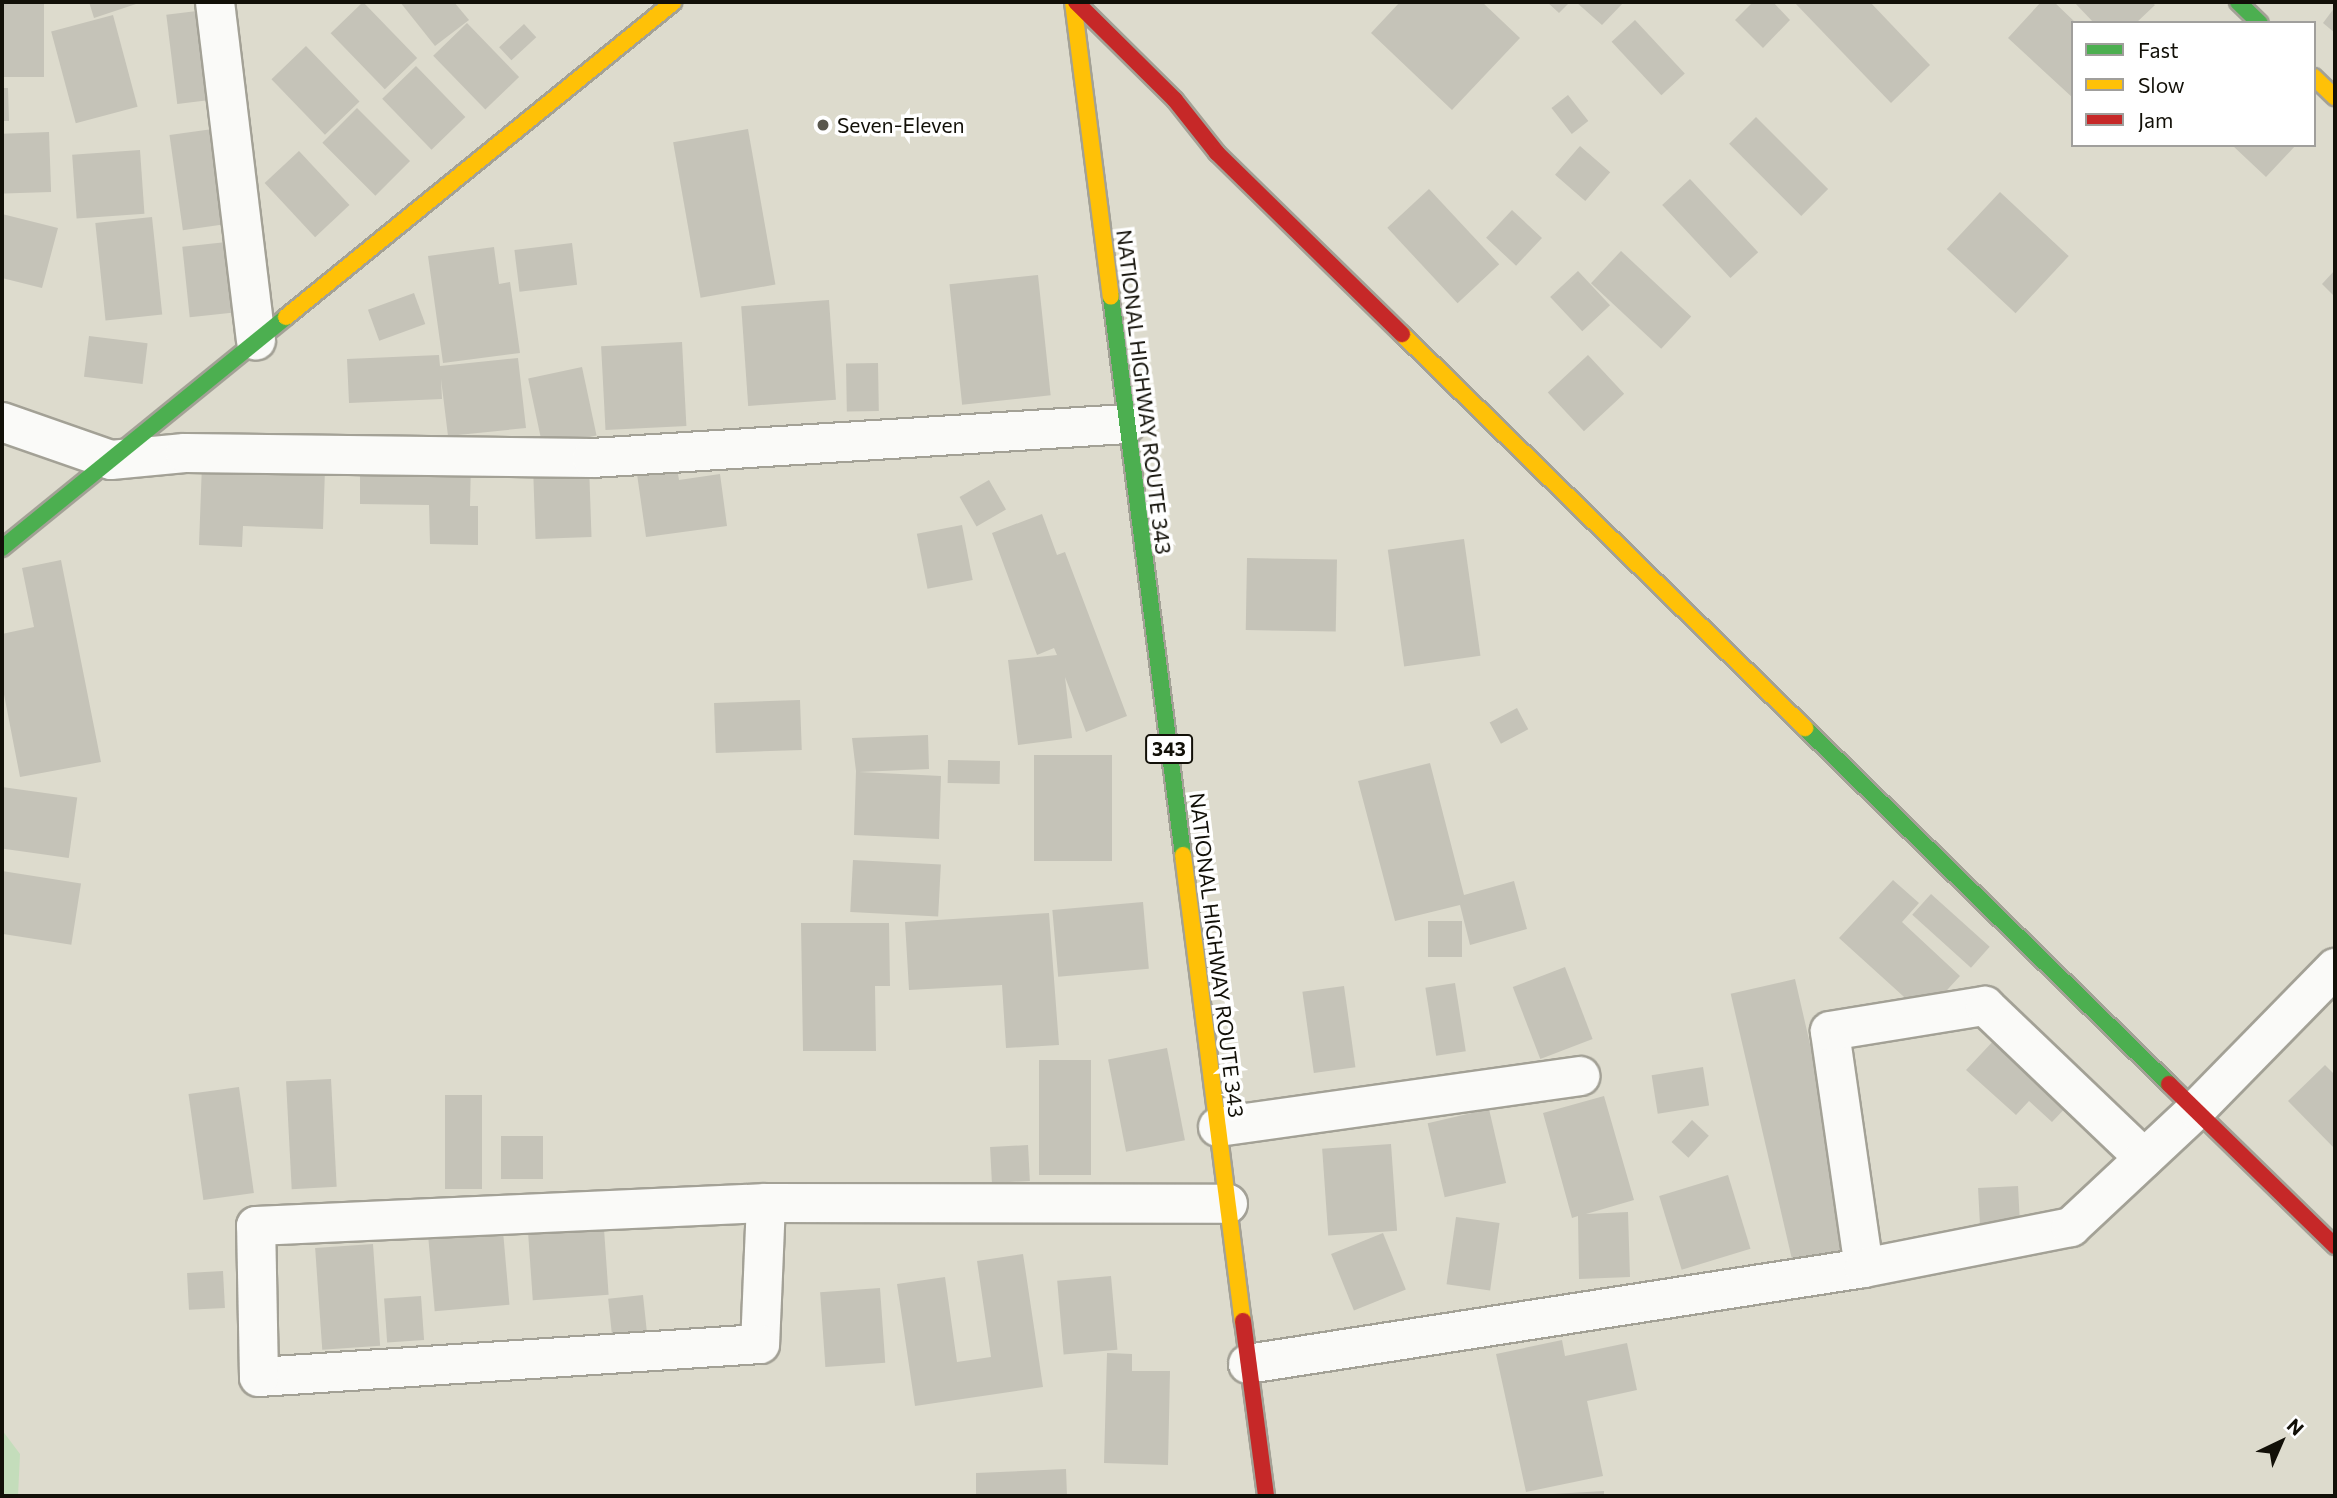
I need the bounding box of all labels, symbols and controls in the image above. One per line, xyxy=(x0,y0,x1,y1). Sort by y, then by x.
legend xyxy=(2071,21,2316,147)
text: Fast xyxy=(2138,37,2179,62)
text: Slow xyxy=(2138,72,2185,97)
text: Jam xyxy=(2138,107,2173,132)
place label: Seven-Eleven xyxy=(837,112,965,138)
marker: Seven-Eleven xyxy=(815,117,831,133)
street label: NATIONAL HIGHWAY ROUTE 343 xyxy=(1112,228,1176,556)
road number: 343 xyxy=(1144,734,1194,764)
street label: NATIONAL HIGHWAY ROUTE 343 xyxy=(1185,791,1249,1119)
north arrow xyxy=(2246,1407,2316,1477)
text: N xyxy=(2283,1413,2309,1440)

